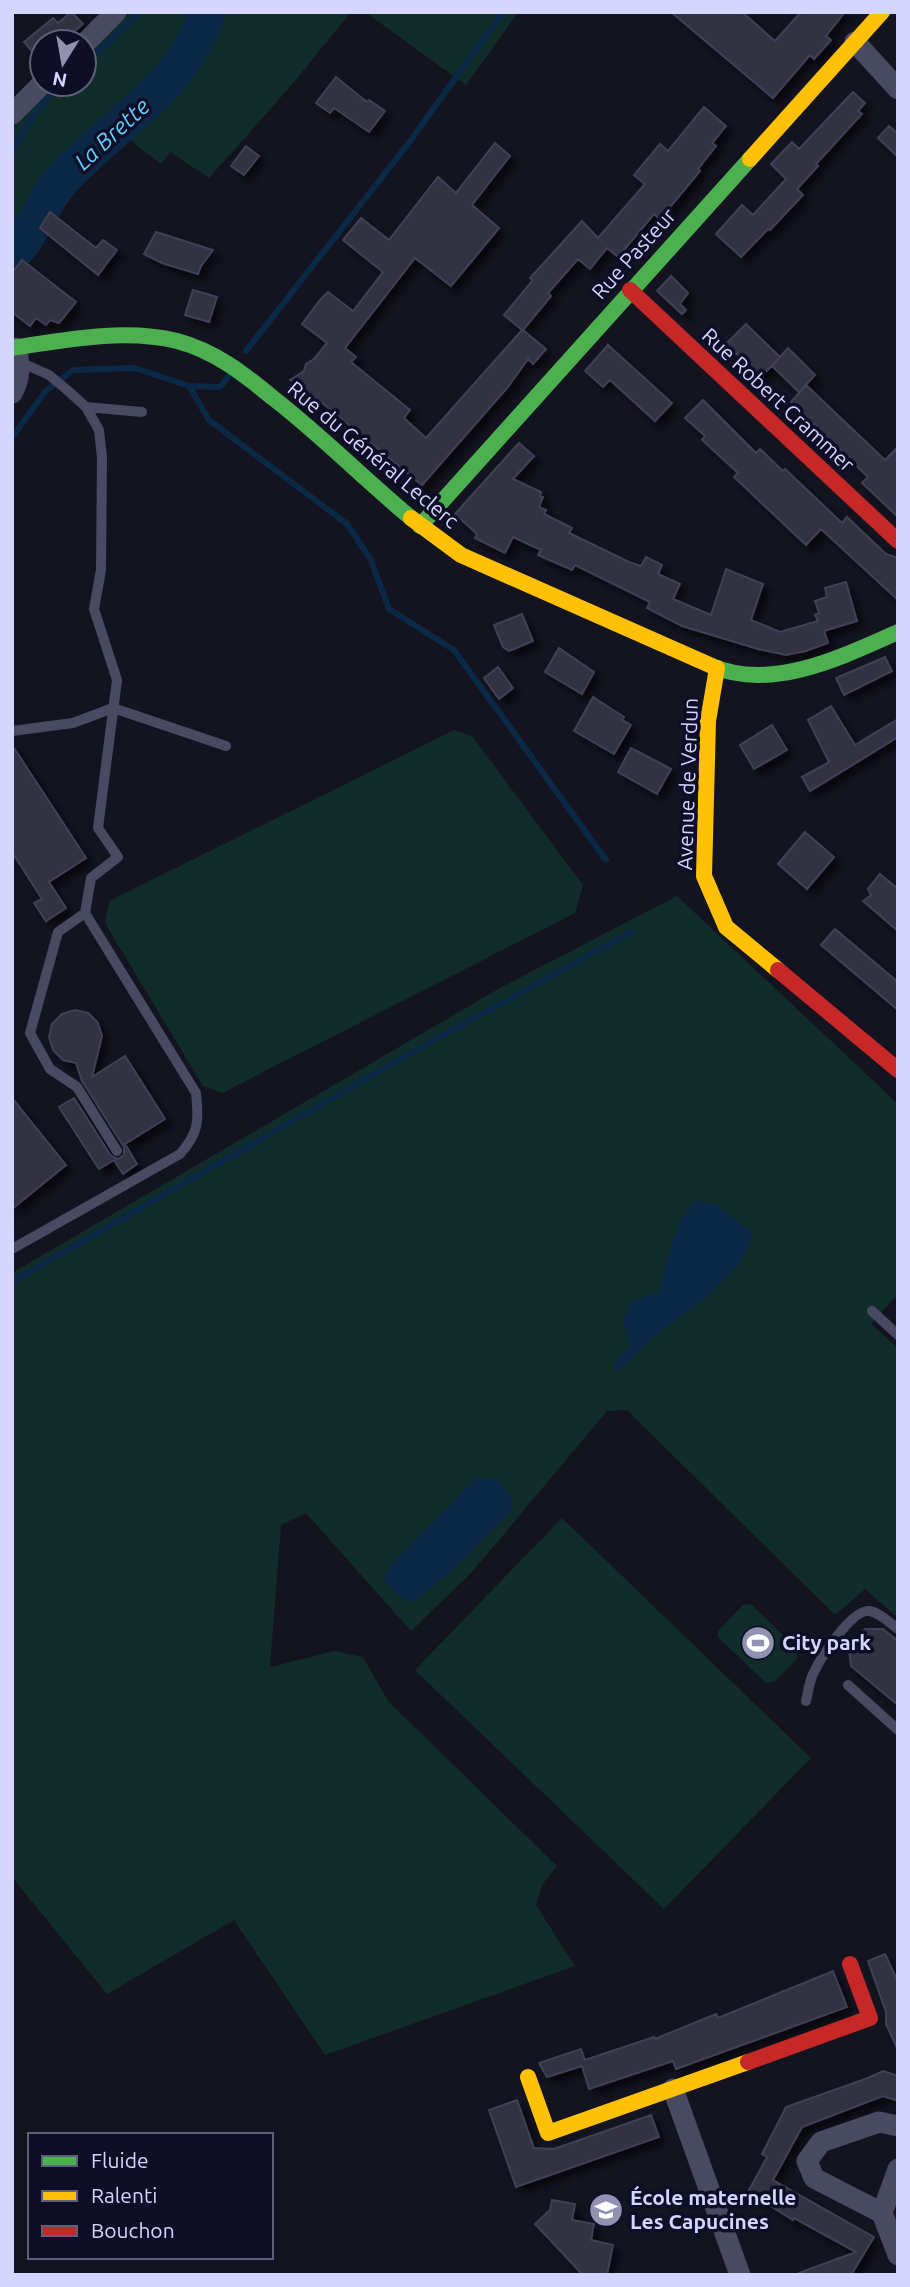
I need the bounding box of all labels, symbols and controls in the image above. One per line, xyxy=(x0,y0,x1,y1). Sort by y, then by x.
north arrow xyxy=(28,28,98,98)
text: N xyxy=(51,68,69,92)
water label: La Brette xyxy=(69,93,154,174)
street label: Rue Pasteur xyxy=(586,203,680,304)
street label: Rue Robert Crammer xyxy=(698,323,860,476)
street label: Rue du Général Leclerc xyxy=(283,376,464,533)
street label: Avenue de Verdun xyxy=(672,697,702,871)
sports icon: City park xyxy=(739,1624,777,1662)
place label: City park xyxy=(782,1630,871,1654)
legend xyxy=(28,2133,273,2259)
text: Fluide xyxy=(91,2148,149,2172)
text: Ralenti xyxy=(91,2183,157,2207)
place label: École maternelle Les Capucines xyxy=(630,2185,796,2233)
school or university icon: École maternelle Les Capucines xyxy=(587,2191,625,2229)
text: Bouchon xyxy=(91,2218,175,2242)

